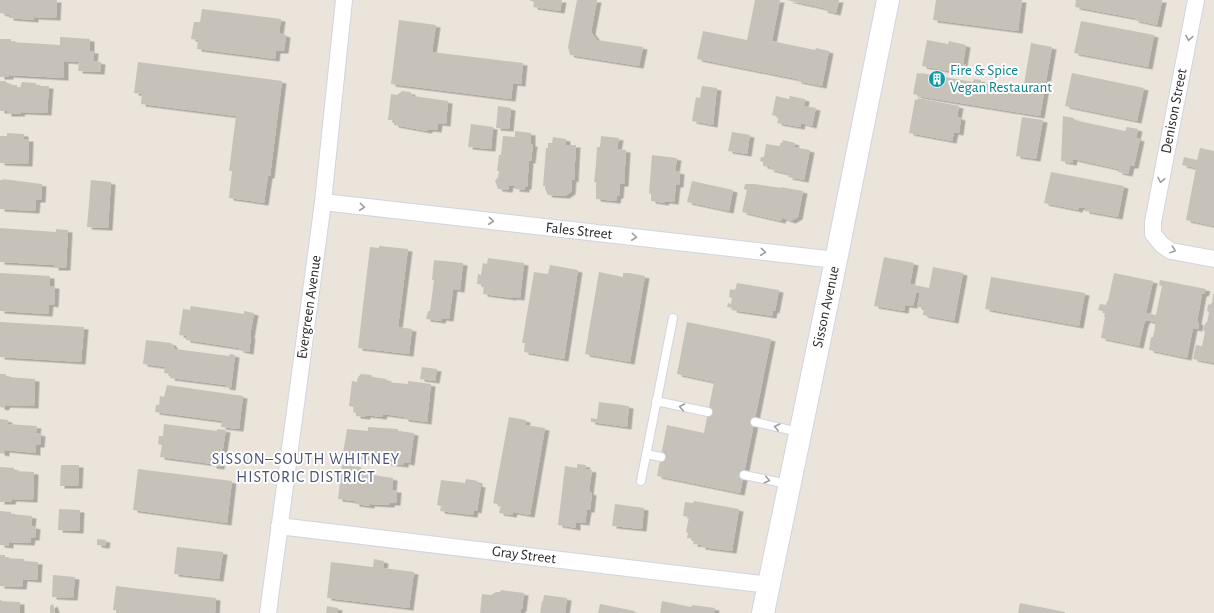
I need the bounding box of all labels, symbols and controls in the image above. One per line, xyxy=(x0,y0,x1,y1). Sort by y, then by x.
one-way arrow xyxy=(1185,35,1193,41)
place label: Fire & Spice Vegan Restaurant xyxy=(950,63,1052,95)
street label: Denison Street xyxy=(1158,67,1190,155)
building icon: Fire & Spice Vegan Restaurant xyxy=(927,69,947,89)
one-way arrow xyxy=(1157,176,1166,183)
one-way arrow xyxy=(359,202,365,211)
one-way arrow xyxy=(488,216,494,225)
street label: Fales Street xyxy=(545,220,613,242)
one-way arrow xyxy=(631,233,637,242)
one-way arrow xyxy=(1170,246,1177,254)
one-way arrow xyxy=(760,247,766,256)
street label: Evergreen Avenue xyxy=(294,254,324,360)
street label: Sisson Avenue xyxy=(810,265,842,349)
one-way arrow xyxy=(679,403,685,411)
one-way arrow xyxy=(774,423,780,431)
district label: SISSON–SOUTH WHITNEY HISTORIC DISTRICT xyxy=(212,451,400,485)
one-way arrow xyxy=(763,475,770,483)
street label: Gray Street xyxy=(491,544,557,566)

